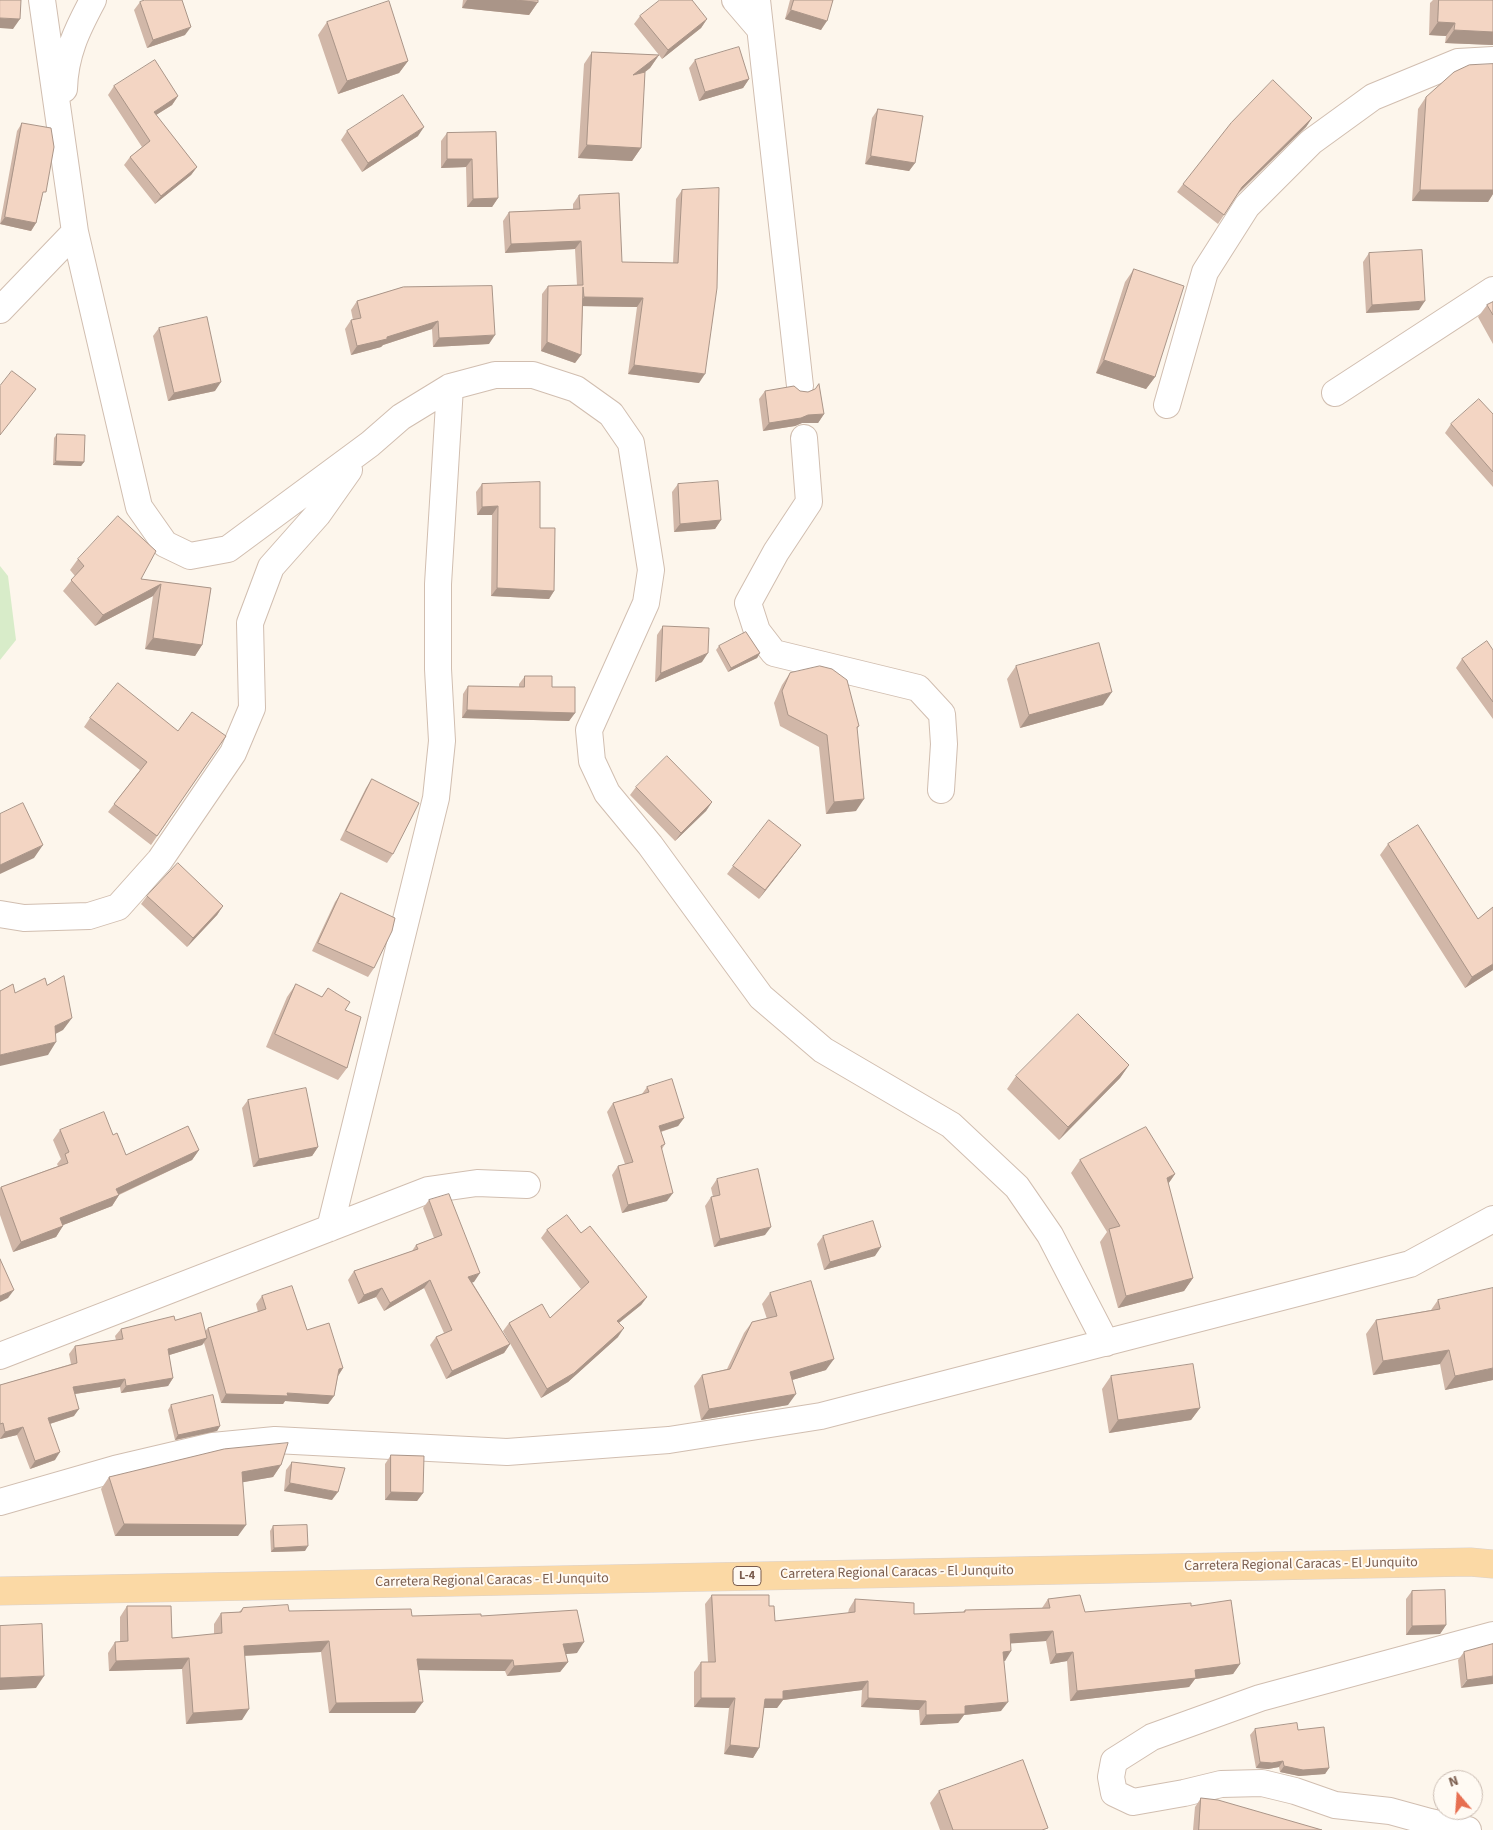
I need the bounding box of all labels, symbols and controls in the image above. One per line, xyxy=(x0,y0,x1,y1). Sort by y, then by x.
street label: Carretera Regional Caracas - El Junquito xyxy=(1184,1555,1418,1575)
street label: Carretera Regional Caracas - El Junquito xyxy=(780,1563,1014,1583)
road number: L-4 xyxy=(733,1566,761,1585)
street label: Carretera Regional Caracas - El Junquito xyxy=(375,1571,609,1591)
north arrow xyxy=(1433,1770,1483,1820)
text: N xyxy=(1446,1771,1461,1793)

